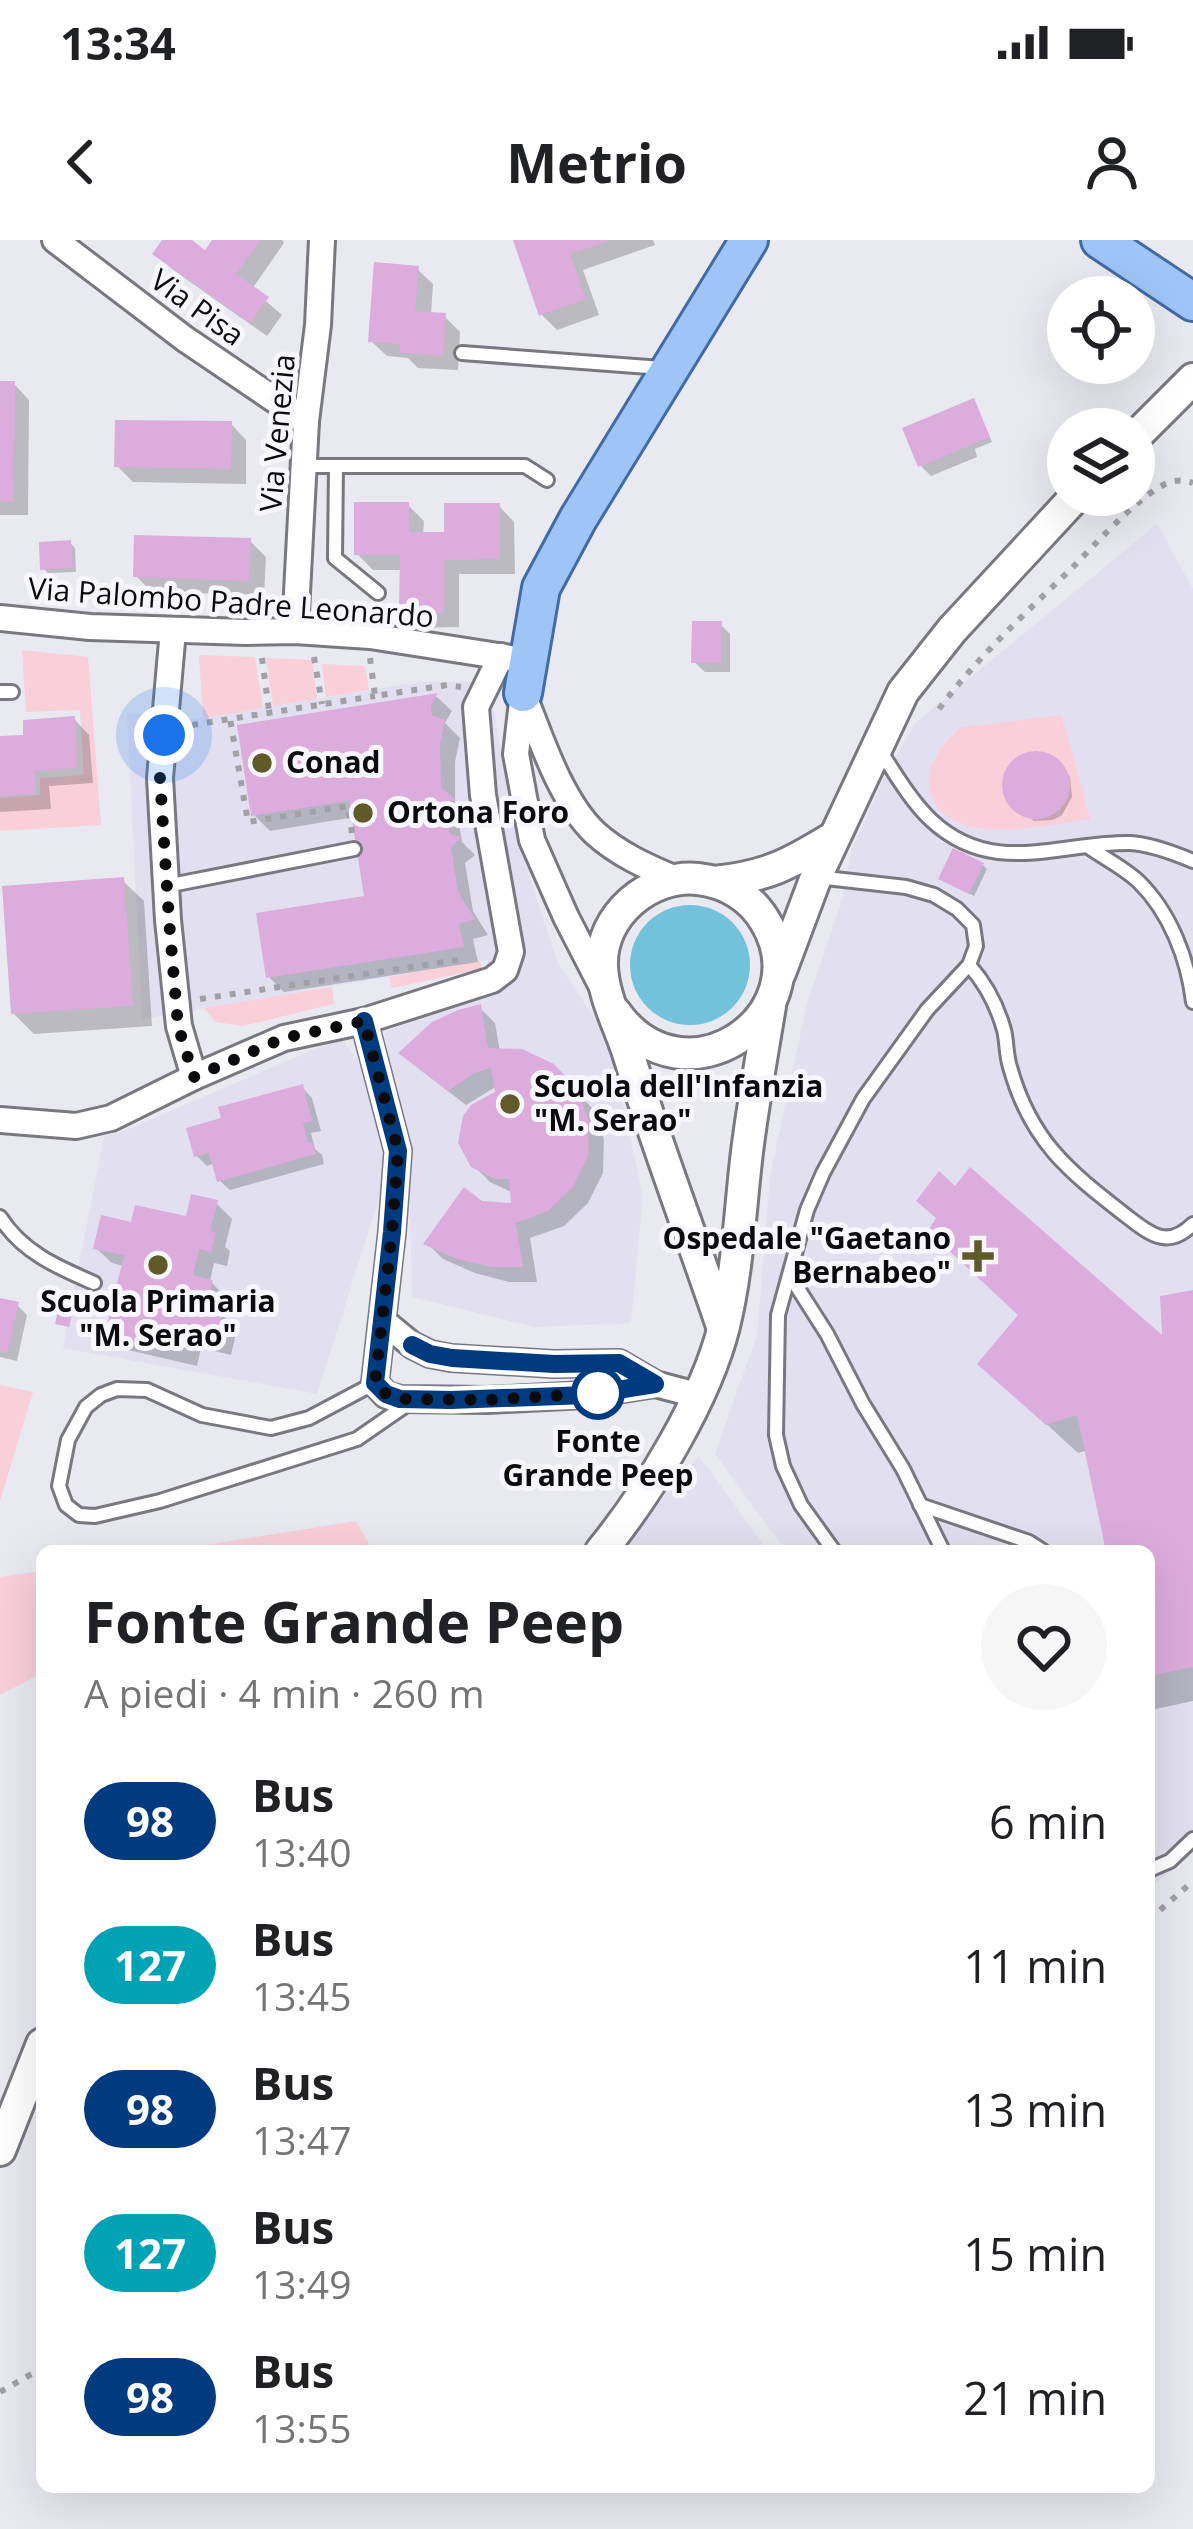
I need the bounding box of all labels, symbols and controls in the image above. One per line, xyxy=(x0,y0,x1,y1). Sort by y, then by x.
text: 13:34 xyxy=(60,12,176,73)
text: Metrio xyxy=(506,125,687,199)
icon: back xyxy=(48,129,114,195)
icon: person xyxy=(1079,129,1145,195)
street label: Via Pisa xyxy=(143,259,253,355)
map controls xyxy=(1047,276,1155,516)
button: locate xyxy=(1047,276,1155,384)
street label: Via Venezia xyxy=(249,352,304,513)
button: layers xyxy=(1047,408,1155,516)
street label: Via Palombo Padre Leonardo xyxy=(27,567,435,636)
your location xyxy=(134,705,194,765)
place label: Conad xyxy=(286,741,381,782)
marker: Conad xyxy=(249,750,275,776)
place label: Ortona Foro xyxy=(387,791,569,832)
marker: Ortona Foro xyxy=(350,800,376,826)
place label: Scuola dell'Infanzia "M. Serao" xyxy=(534,1065,823,1140)
marker: Scuola dell'Infanzia "M. Serao" xyxy=(497,1091,523,1117)
place label: Ospedale "Gaetano Bernabeo" xyxy=(663,1217,951,1292)
marker: Ospedale "Gaetano Bernabeo" xyxy=(962,1240,994,1272)
marker: Scuola Primaria "M. Serao" xyxy=(145,1252,171,1278)
place label: Scuola Primaria "M. Serao" xyxy=(40,1280,276,1355)
marker: Fonte Grande Peep xyxy=(573,1368,623,1418)
place label: Fonte Grande Peep xyxy=(503,1420,693,1495)
text: Fonte Grande Peep xyxy=(84,1582,624,1660)
button: heart xyxy=(981,1584,1107,1710)
text: A piedi · 4 min · 260 m xyxy=(84,1666,485,1719)
text: Bus xyxy=(252,1764,334,1825)
text: 6 min xyxy=(989,1791,1107,1852)
text: 98 xyxy=(126,1792,174,1849)
text: 13:40 xyxy=(252,1825,351,1878)
text: Bus xyxy=(252,1908,334,1969)
text: 11 min xyxy=(963,1935,1107,1996)
text: 127 xyxy=(114,1936,186,1993)
text: 13:45 xyxy=(252,1969,351,2022)
text: Bus xyxy=(252,2052,334,2113)
text: 13 min xyxy=(963,2079,1107,2140)
text: 98 xyxy=(126,2080,174,2137)
text: 13:47 xyxy=(252,2113,351,2166)
text: Bus xyxy=(252,2196,334,2257)
text: 15 min xyxy=(963,2223,1107,2284)
text: 127 xyxy=(114,2224,186,2281)
text: 13:49 xyxy=(252,2257,351,2310)
text: Bus xyxy=(252,2340,334,2401)
text: 21 min xyxy=(963,2367,1107,2428)
text: 98 xyxy=(126,2368,174,2425)
text: 13:55 xyxy=(252,2401,351,2454)

